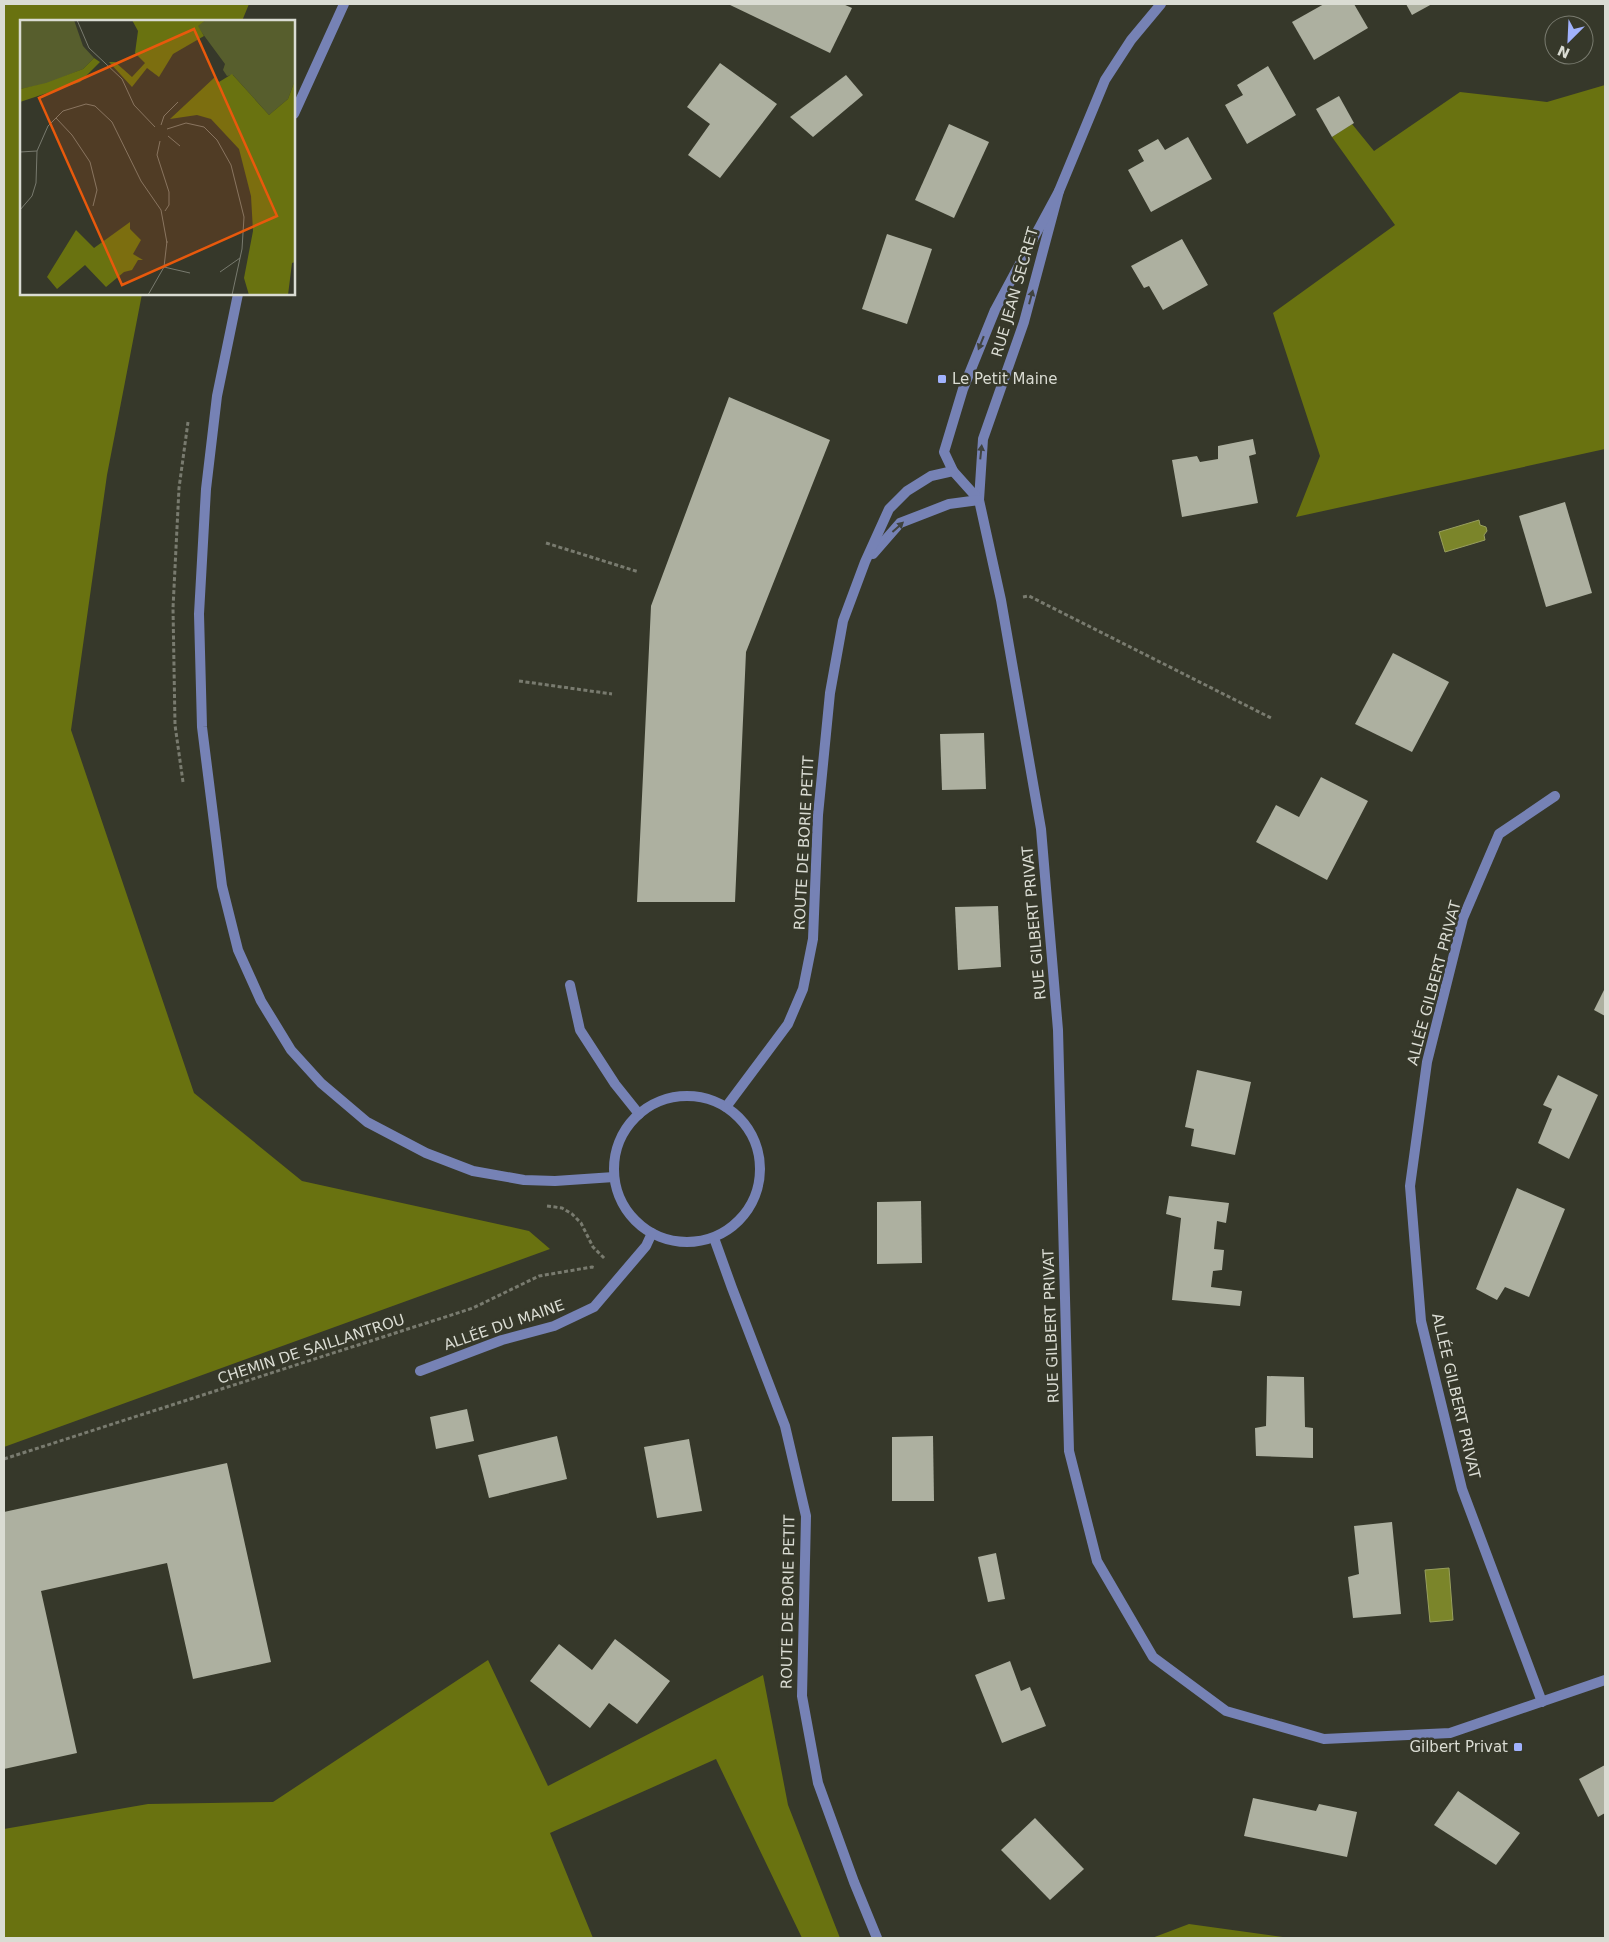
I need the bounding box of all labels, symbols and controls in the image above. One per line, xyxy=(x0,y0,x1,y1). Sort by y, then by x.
north arrow xyxy=(1544,15,1594,65)
inset map xyxy=(20,20,295,295)
text: N xyxy=(1555,42,1572,62)
street label: RUE JEAN SECRET xyxy=(988,224,1042,359)
one-way arrow xyxy=(1027,290,1035,305)
one-way arrow xyxy=(977,336,985,351)
place label: Le Petit Maine xyxy=(952,370,1058,388)
marker: Le Petit Maine xyxy=(936,373,948,385)
one-way arrow xyxy=(977,444,985,460)
one-way arrow xyxy=(892,521,904,532)
street label: ROUTE DE BORIE PETIT xyxy=(790,755,818,931)
street label: RUE GILBERT PRIVAT xyxy=(1018,844,1050,1001)
street label: ALLÉE GILBERT PRIVAT xyxy=(1402,898,1465,1067)
street label: RUE GILBERT PRIVAT xyxy=(1039,1248,1063,1404)
street label: ALLÉE DU MAINE xyxy=(441,1295,567,1354)
street label: CHEMIN DE SAILLANTROU xyxy=(215,1310,407,1388)
street label: ALLÉE GILBERT PRIVAT xyxy=(1428,1311,1485,1481)
street label: ROUTE DE BORIE PETIT xyxy=(777,1514,799,1689)
place label: Gilbert Privat xyxy=(1409,1738,1508,1756)
marker: Gilbert Privat xyxy=(1512,1741,1524,1753)

